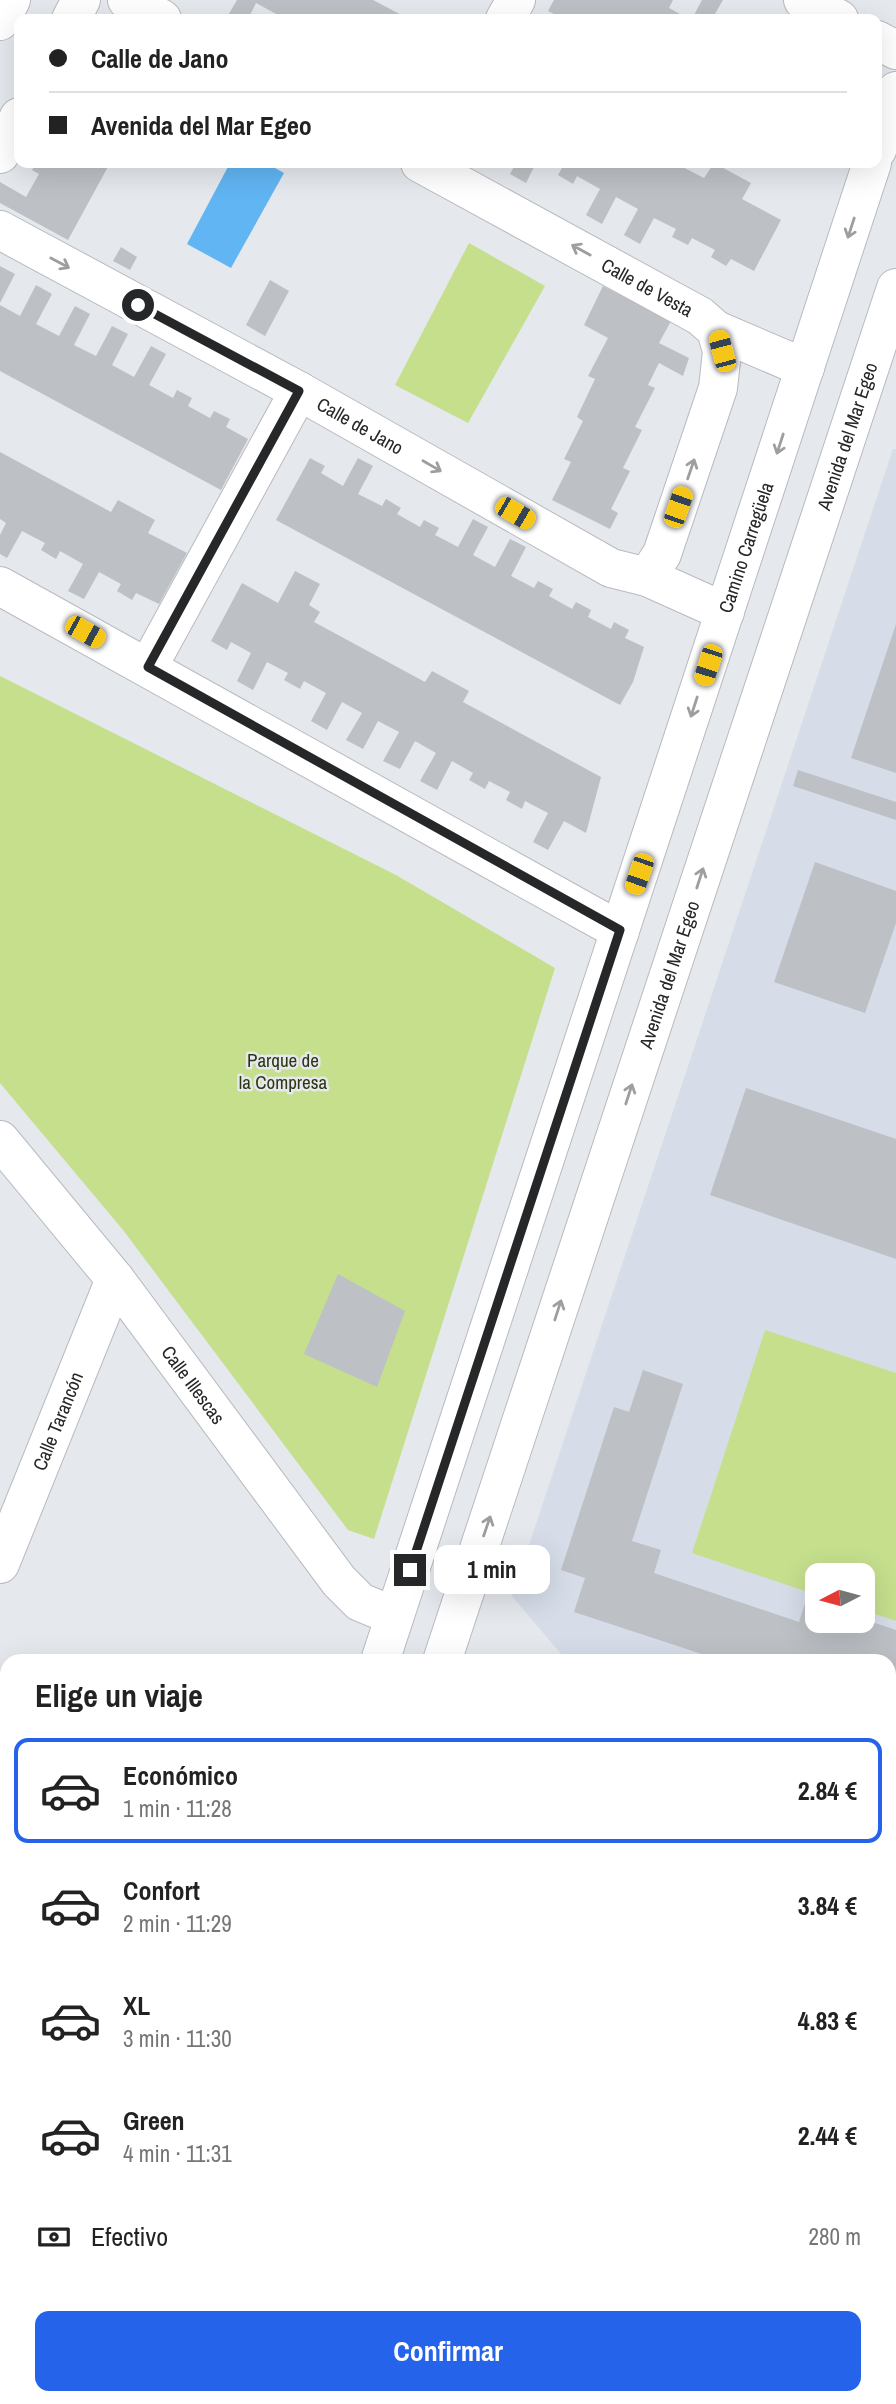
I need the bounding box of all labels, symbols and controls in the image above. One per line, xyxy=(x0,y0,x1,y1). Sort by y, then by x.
text: Calle de Jano xyxy=(91,41,228,76)
text: Avenida del Mar Egeo xyxy=(91,108,312,143)
one-way arrow xyxy=(844,216,856,238)
one-way arrow xyxy=(572,243,592,257)
street label: Calle de Vesta xyxy=(597,252,698,323)
one-way arrow xyxy=(49,257,70,270)
route start xyxy=(122,289,154,321)
car xyxy=(707,328,738,374)
street label: Avenida del Mar Egeo xyxy=(810,359,884,514)
street label: Calle de Jano xyxy=(312,391,408,461)
one-way arrow xyxy=(773,432,785,454)
one-way arrow xyxy=(686,458,698,480)
one-way arrow xyxy=(421,459,441,473)
street label: Camino Carregüela xyxy=(712,479,779,616)
car xyxy=(662,484,695,530)
car xyxy=(492,493,539,533)
car xyxy=(62,613,109,651)
car xyxy=(692,642,725,688)
one-way arrow xyxy=(687,695,699,717)
car xyxy=(623,851,656,897)
one-way arrow xyxy=(695,868,708,890)
street label: Avenida del Mar Egeo xyxy=(632,897,706,1053)
park label: Parque de la Compresa xyxy=(239,1047,327,1095)
one-way arrow xyxy=(624,1084,637,1106)
one-way arrow xyxy=(553,1300,566,1322)
street label: Calle Illescas xyxy=(156,1340,231,1430)
street label: Calle Tarancón xyxy=(26,1368,89,1474)
one-way arrow xyxy=(482,1516,494,1538)
callout: 1 min xyxy=(434,1546,550,1594)
route end xyxy=(394,1554,426,1586)
text: 1 min xyxy=(467,1554,517,1585)
north arrow xyxy=(805,1563,875,1633)
map controls xyxy=(805,1563,875,1633)
text: Elige un viaje xyxy=(35,1674,203,1717)
text: Económico xyxy=(123,1758,238,1793)
icon: car xyxy=(39,1759,102,1822)
text: 2.84 € xyxy=(798,1773,857,1808)
text: 1 min · 11:28 xyxy=(123,1793,232,1824)
text: Confort xyxy=(123,1873,200,1908)
icon: car xyxy=(39,1874,102,1937)
text: 3.84 € xyxy=(798,1888,857,1923)
text: 2 min · 11:29 xyxy=(123,1908,232,1939)
text: XL xyxy=(123,1988,150,2023)
icon: car xyxy=(39,1989,102,2052)
text: 4.83 € xyxy=(798,2003,857,2038)
text: 3 min · 11:30 xyxy=(123,2023,232,2054)
text: Green xyxy=(123,2103,185,2138)
icon: car xyxy=(39,2104,102,2167)
text: 2.44 € xyxy=(798,2118,857,2153)
text: 4 min · 11:31 xyxy=(123,2138,232,2169)
icon: cash xyxy=(35,2218,73,2256)
text: Efectivo xyxy=(91,2219,168,2254)
text: 280 m xyxy=(809,2221,861,2252)
button: Confirmar xyxy=(35,2311,861,2391)

